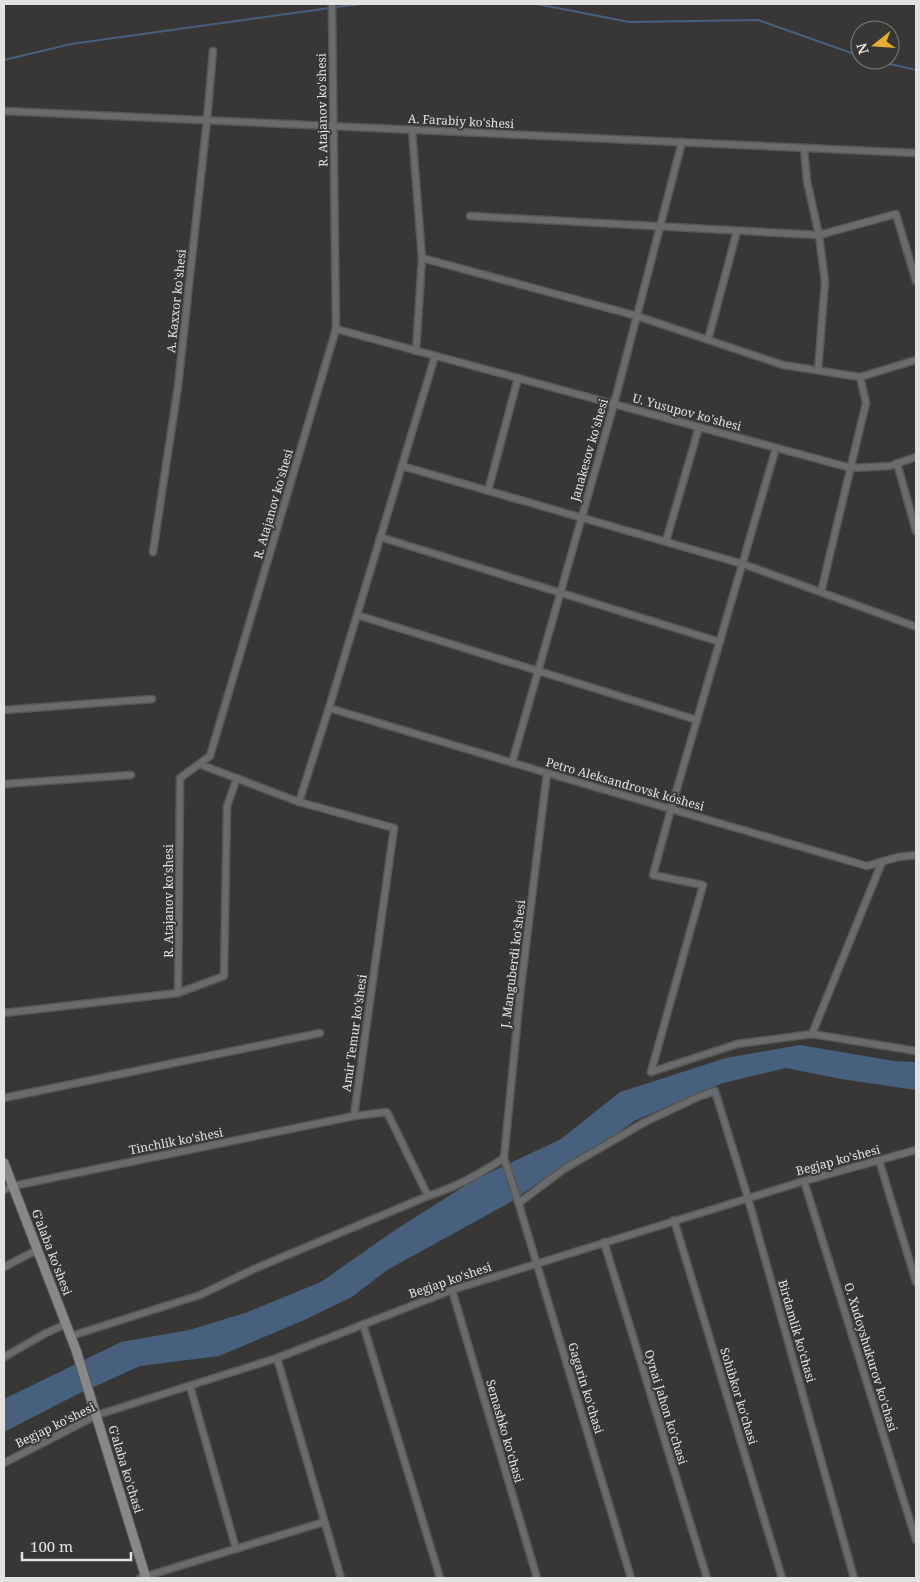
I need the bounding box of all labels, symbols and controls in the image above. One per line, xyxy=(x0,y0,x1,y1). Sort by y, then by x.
north arrow xyxy=(850,20,900,70)
text: N xyxy=(851,41,873,57)
street label: R. Atajanov ko'shesi xyxy=(313,53,331,167)
street label: A. Farabiy ko'shesi xyxy=(407,110,515,132)
street label: A. Kaxxor ko'shesi xyxy=(162,248,190,354)
street label: U. Yusupov ko'shesi xyxy=(631,389,743,435)
street label: Janakesov ko'shesi xyxy=(566,396,612,504)
street label: R. Atajanov ko'shesi xyxy=(249,447,297,561)
street label: Petro Aleksandrovsk kóshesi xyxy=(544,753,706,815)
street label: R. Atajanov ko'shesi xyxy=(160,844,177,958)
street label: J. Manguberdi ko'shesi xyxy=(497,899,529,1030)
street label: Amir Temur ko'shesi xyxy=(337,973,371,1093)
street label: Tinchlik ko'shesi xyxy=(128,1124,225,1158)
street label: Begjap ko'shesi xyxy=(794,1141,882,1179)
street label: G'alaba ko'shesi xyxy=(28,1207,76,1298)
street label: Begjap ko'shesi xyxy=(406,1258,494,1302)
street label: Birdamlik ko'chasi xyxy=(774,1278,820,1385)
street label: O. Xudoyshukurov ko'chasi xyxy=(840,1281,902,1434)
street label: Gagarin ko'chasi xyxy=(564,1340,608,1436)
street label: Sohibkor ko'chasi xyxy=(716,1346,762,1447)
street label: Oynai Jahon ko'chasi xyxy=(640,1348,692,1467)
street label: Semashko ko'chasi xyxy=(482,1377,528,1485)
street label: Begjap ko'shesi xyxy=(12,1398,98,1452)
street label: G'alaba ko'chasi xyxy=(105,1423,148,1515)
scale bar xyxy=(22,1530,131,1562)
text: 100 m xyxy=(30,1536,73,1556)

